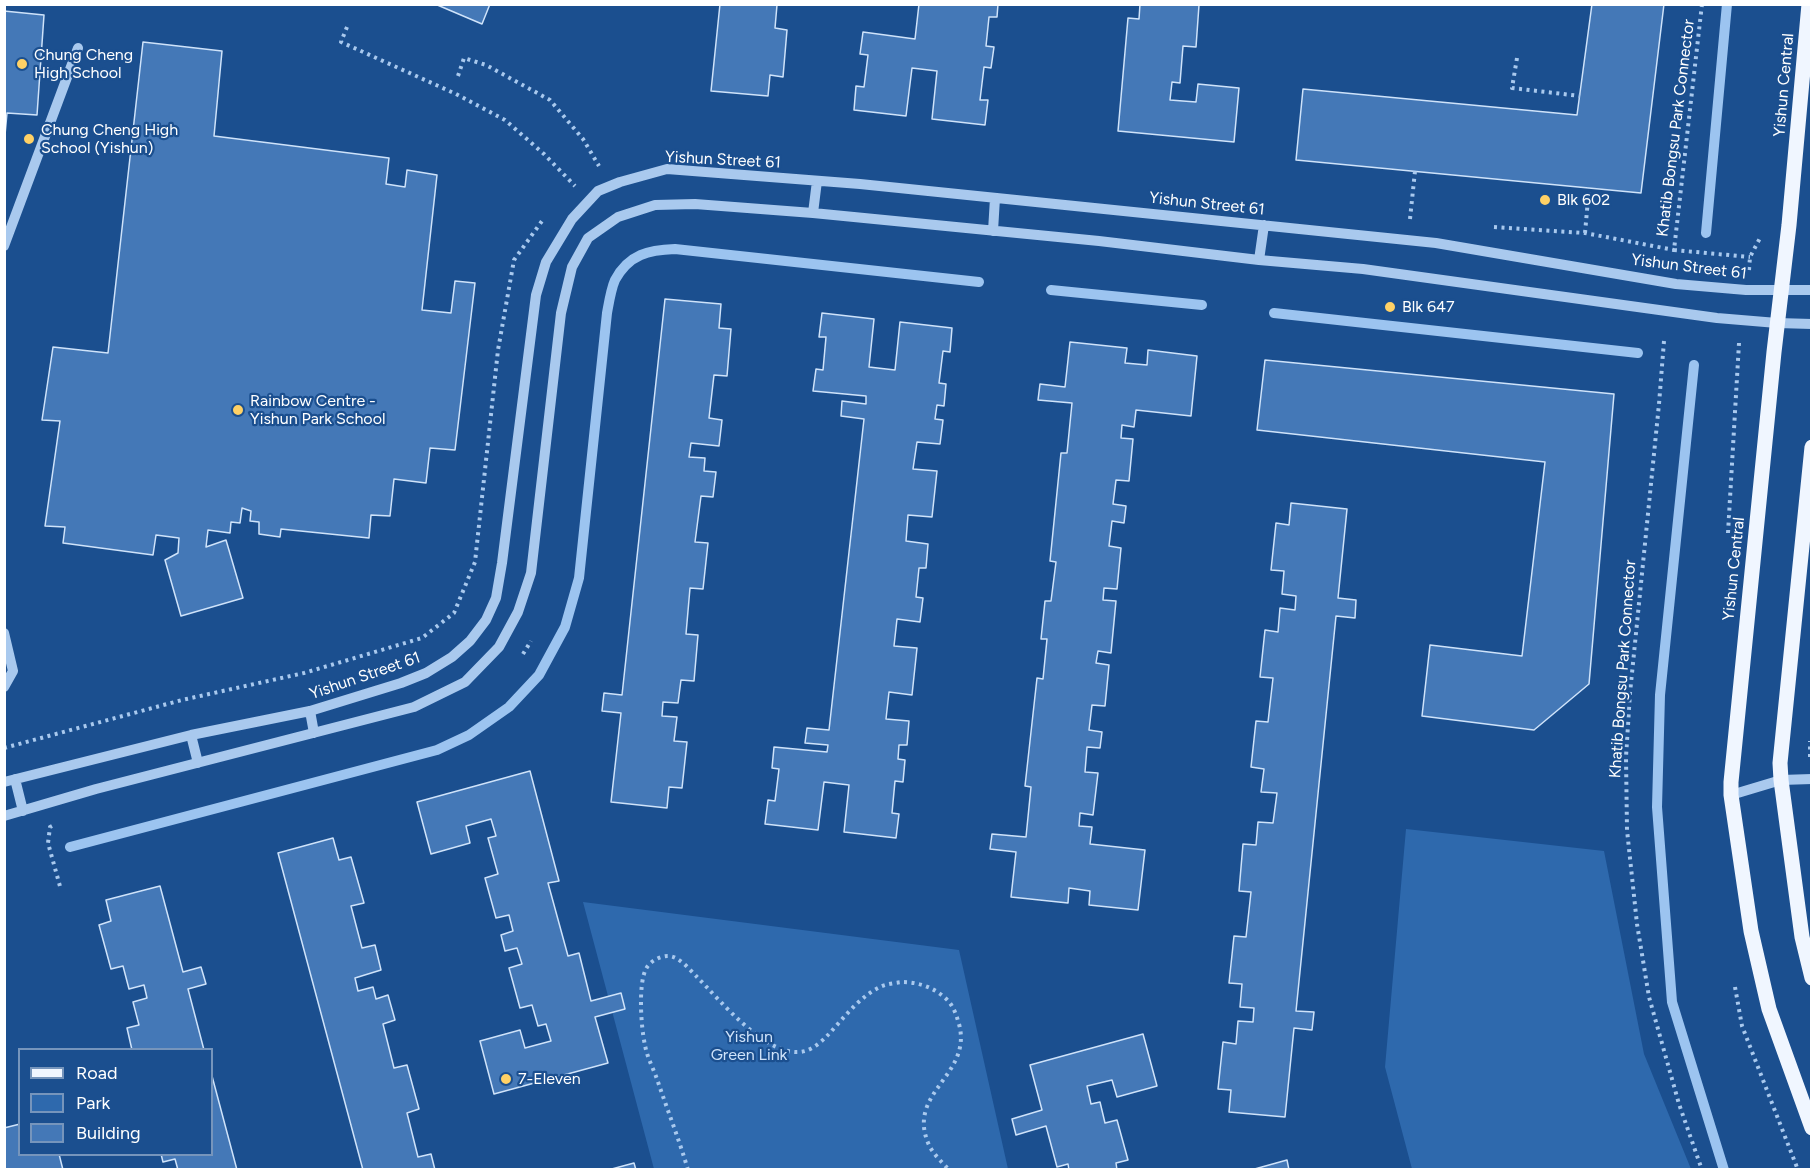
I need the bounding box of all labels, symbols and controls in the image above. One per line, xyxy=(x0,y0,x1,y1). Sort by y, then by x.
street label: Khatib Bongsu Park Connector xyxy=(1653,18,1699,238)
street label: Yishun Central xyxy=(1770,32,1798,138)
place label: Chung Cheng High School xyxy=(34,45,133,83)
marker: Chung Cheng High School xyxy=(15,57,29,71)
place label: Chung Cheng High School (Yishun) xyxy=(41,120,178,158)
marker: Chung Cheng High School (Yishun) xyxy=(22,132,36,146)
street label: Yishun Street 61 xyxy=(665,147,781,173)
street label: Yishun Street 61 xyxy=(1148,188,1266,220)
place label: Blk 602 xyxy=(1557,190,1610,210)
marker: Blk 602 xyxy=(1538,193,1552,207)
street label: Yishun Street 61 xyxy=(1630,250,1748,284)
place label: Blk 647 xyxy=(1402,297,1455,317)
marker: Blk 647 xyxy=(1383,300,1397,314)
place label: Rainbow Centre - Yishun Park School xyxy=(250,391,385,429)
marker: Rainbow Centre - Yishun Park School xyxy=(231,403,245,417)
street label: Yishun Central xyxy=(1719,516,1749,622)
street label: Khatib Bongsu Park Connector xyxy=(1606,559,1640,779)
street label: Yishun Street 61 xyxy=(307,648,423,704)
park label: Yishun Green Link xyxy=(711,1027,787,1065)
legend xyxy=(18,1048,213,1156)
text: Road xyxy=(76,1062,117,1084)
place label: 7-Eleven xyxy=(518,1069,581,1089)
marker: 7-Eleven xyxy=(499,1072,513,1086)
text: Park xyxy=(76,1092,110,1114)
text: Building xyxy=(76,1122,141,1144)

